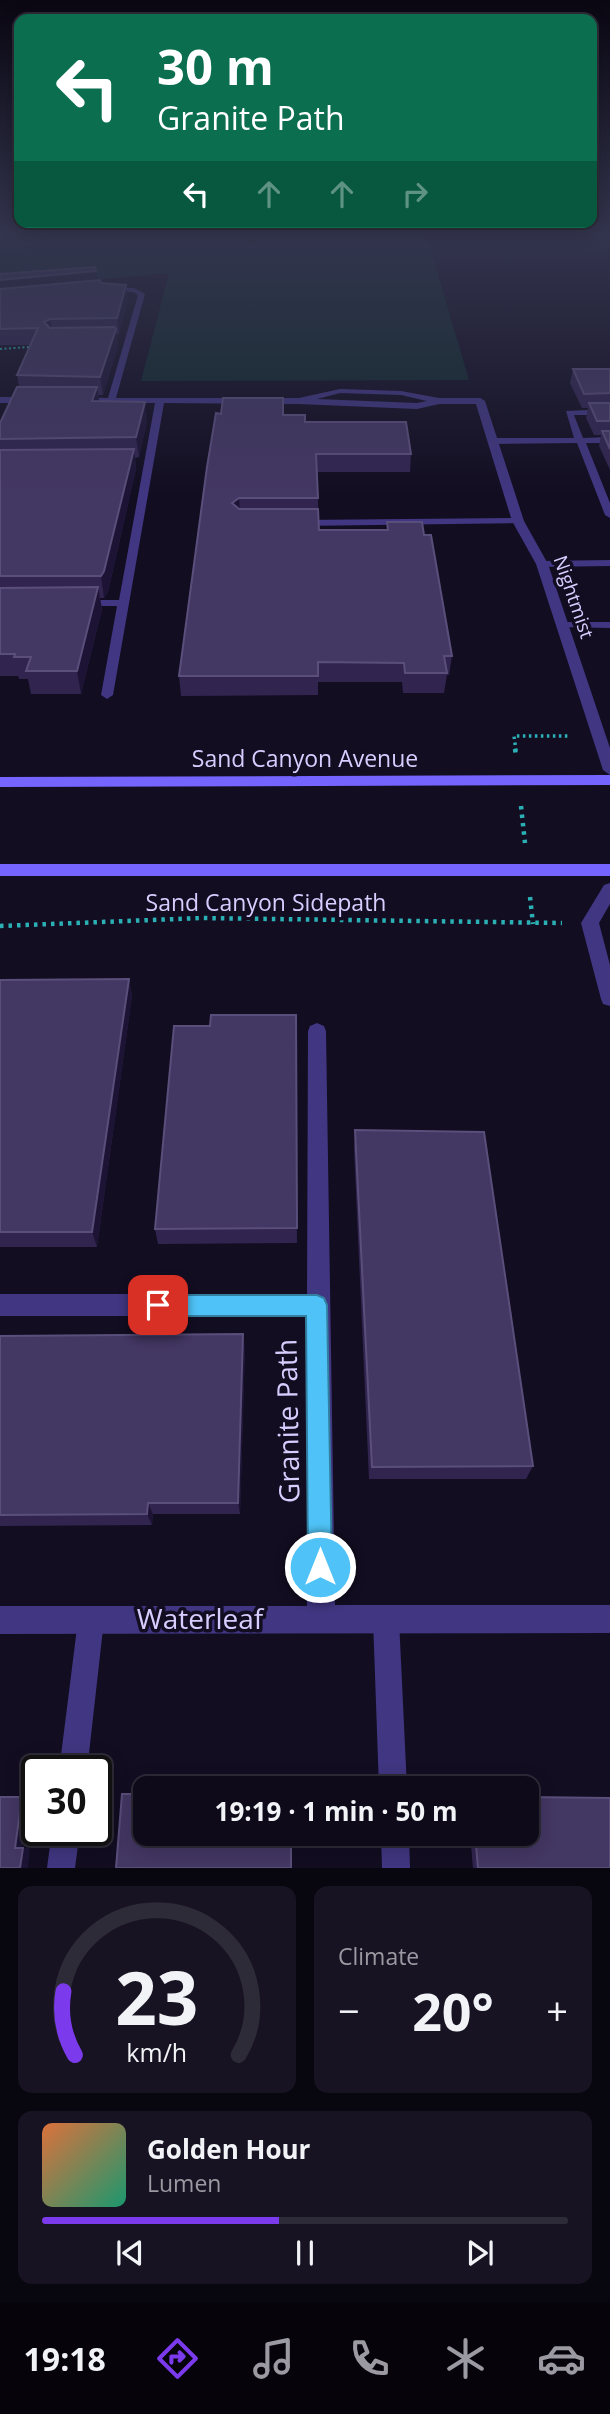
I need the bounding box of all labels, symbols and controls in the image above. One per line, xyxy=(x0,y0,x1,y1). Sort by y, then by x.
text: 30 m xyxy=(157,33,274,99)
icon: left xyxy=(42,42,133,133)
text: Granite Path xyxy=(157,96,345,139)
icon: left xyxy=(177,175,215,213)
icon: ahead xyxy=(250,175,288,213)
icon: ahead xyxy=(323,175,361,213)
icon: right xyxy=(396,175,434,213)
street label: Nightmist xyxy=(548,552,600,642)
street label: Sand Canyon Avenue xyxy=(192,742,418,774)
street label: Sand Canyon Sidepath xyxy=(146,886,386,918)
pin xyxy=(128,1275,188,1335)
icon: arrive xyxy=(139,1286,177,1324)
street label: Granite Path xyxy=(267,1339,307,1503)
position arrow xyxy=(283,1530,357,1604)
street label: Waterleaf xyxy=(137,1599,265,1637)
speed limit sign: 30 xyxy=(21,1755,112,1846)
text: 19:19 · 1 min · 50 m xyxy=(215,1793,457,1829)
text: Climate xyxy=(338,1940,419,1972)
text: 23 xyxy=(115,1948,199,2047)
text: 20° xyxy=(412,1975,494,2046)
text: − xyxy=(338,1984,360,2036)
text: + xyxy=(546,1984,568,2036)
text: km/h xyxy=(127,2035,187,2069)
text: Golden Hour xyxy=(147,2131,310,2167)
text: Lumen xyxy=(147,2167,221,2199)
icon: previous xyxy=(111,2234,149,2272)
icon: pause xyxy=(286,2234,324,2272)
icon: next xyxy=(461,2234,499,2272)
icon: directions xyxy=(153,2334,202,2383)
icon: music xyxy=(249,2334,298,2383)
icon: phone xyxy=(345,2334,394,2383)
icon: climate xyxy=(441,2334,490,2383)
icon: car xyxy=(537,2334,586,2383)
text: 19:18 xyxy=(24,2337,106,2380)

